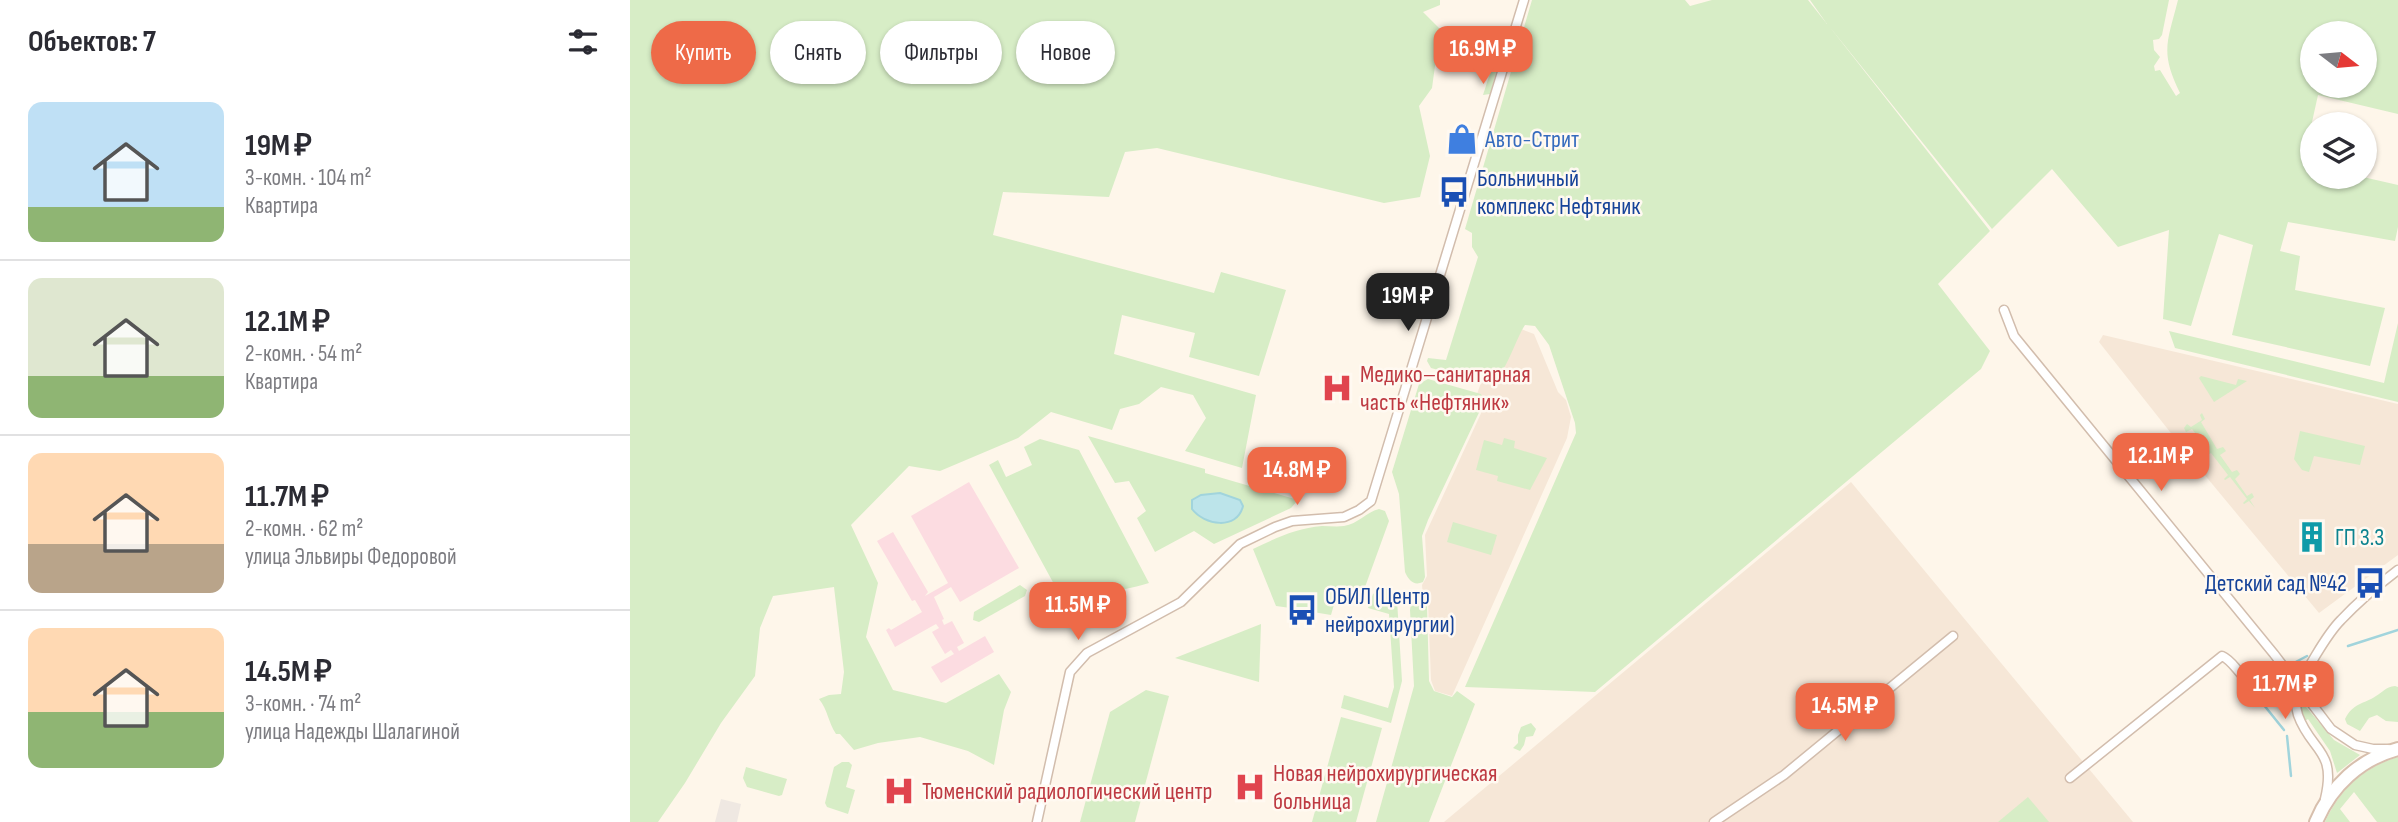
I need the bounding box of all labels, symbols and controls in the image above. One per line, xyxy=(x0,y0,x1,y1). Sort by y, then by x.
chip: Купить xyxy=(651,21,756,84)
chip: Снять xyxy=(770,21,866,84)
chip: Фильтры xyxy=(880,21,1002,84)
chip: Новое xyxy=(1016,21,1115,84)
north arrow xyxy=(2300,21,2376,98)
map controls xyxy=(2300,21,2377,189)
icon: filters xyxy=(564,23,602,61)
text: Объектов: 7 xyxy=(28,24,156,60)
pin: 16.9M ₽ xyxy=(1418,27,1548,86)
text: 16.9M ₽ xyxy=(1450,35,1516,63)
button: layers xyxy=(2300,112,2377,189)
shop icon: Авто-Стрит xyxy=(1445,122,1479,156)
place label: Авто-Стрит xyxy=(1484,125,1579,154)
text: 19M ₽ xyxy=(245,128,312,164)
icon: home xyxy=(84,130,168,214)
text: 3-комн. · 104 m² xyxy=(245,164,372,192)
place label: Больничный комплекс Нефтяник xyxy=(1477,164,1641,221)
bus stop icon: Больничный комплекс Нефтяник xyxy=(1437,175,1471,209)
text: Квартира xyxy=(245,192,318,220)
pin: 19M ₽ xyxy=(1359,274,1457,333)
text: 19M ₽ xyxy=(1382,282,1434,310)
text: 12.1M ₽ xyxy=(245,304,330,340)
icon: home xyxy=(84,306,168,390)
text: 2-комн. · 54 m² xyxy=(245,340,362,368)
place label: Медико–санитарная часть «Нефтяник» xyxy=(1360,360,1531,417)
text: Квартира xyxy=(245,368,318,396)
hospital icon: Медико–санитарная часть «Нефтяник» xyxy=(1320,371,1354,405)
pin: 12.1M ₽ xyxy=(2096,434,2226,493)
text: 12.1M ₽ xyxy=(2128,442,2194,470)
pin: 14.8M ₽ xyxy=(1232,448,1362,507)
text: 14.8M ₽ xyxy=(1263,456,1331,484)
text: 11.7M ₽ xyxy=(245,479,329,515)
icon: home xyxy=(84,481,168,565)
text: 2-комн. · 62 m² xyxy=(245,515,363,543)
building icon: ГП 3.3 xyxy=(2295,520,2329,554)
place label: ГП 3.3 xyxy=(2335,523,2384,552)
text: улица Эльвиры Федоровой xyxy=(245,543,457,571)
bus stop icon: Детский сад №42 xyxy=(2353,566,2387,600)
place label: Детский сад №42 xyxy=(2205,569,2347,598)
pin: 11.5M ₽ xyxy=(1013,582,1143,642)
place label: ОБИЛ (Центр нейрохирургии) xyxy=(1325,582,1455,639)
text: 11.5M ₽ xyxy=(1045,591,1111,619)
bus stop icon: ОБИЛ (Центр нейрохирургии) xyxy=(1285,593,1319,627)
text: 14.5M ₽ xyxy=(245,654,332,690)
icon: home xyxy=(84,656,168,740)
pin: 11.7M ₽ xyxy=(2220,662,2350,721)
text: 11.7M ₽ xyxy=(2253,670,2317,698)
pin: 14.5M ₽ xyxy=(1780,684,1910,743)
text: 3-комн. · 74 m² xyxy=(245,690,361,718)
text: 14.5M ₽ xyxy=(1812,692,1878,720)
text: улица Надежды Шалагиной xyxy=(245,718,460,746)
place label: Новая нейрохирургическая больница xyxy=(1273,759,1498,816)
hospital icon: Новая нейрохирургическая больница xyxy=(1233,770,1267,804)
hospital icon: Тюменский радиологический центр xyxy=(882,774,916,808)
place label: Тюменский радиологический центр xyxy=(922,777,1213,806)

